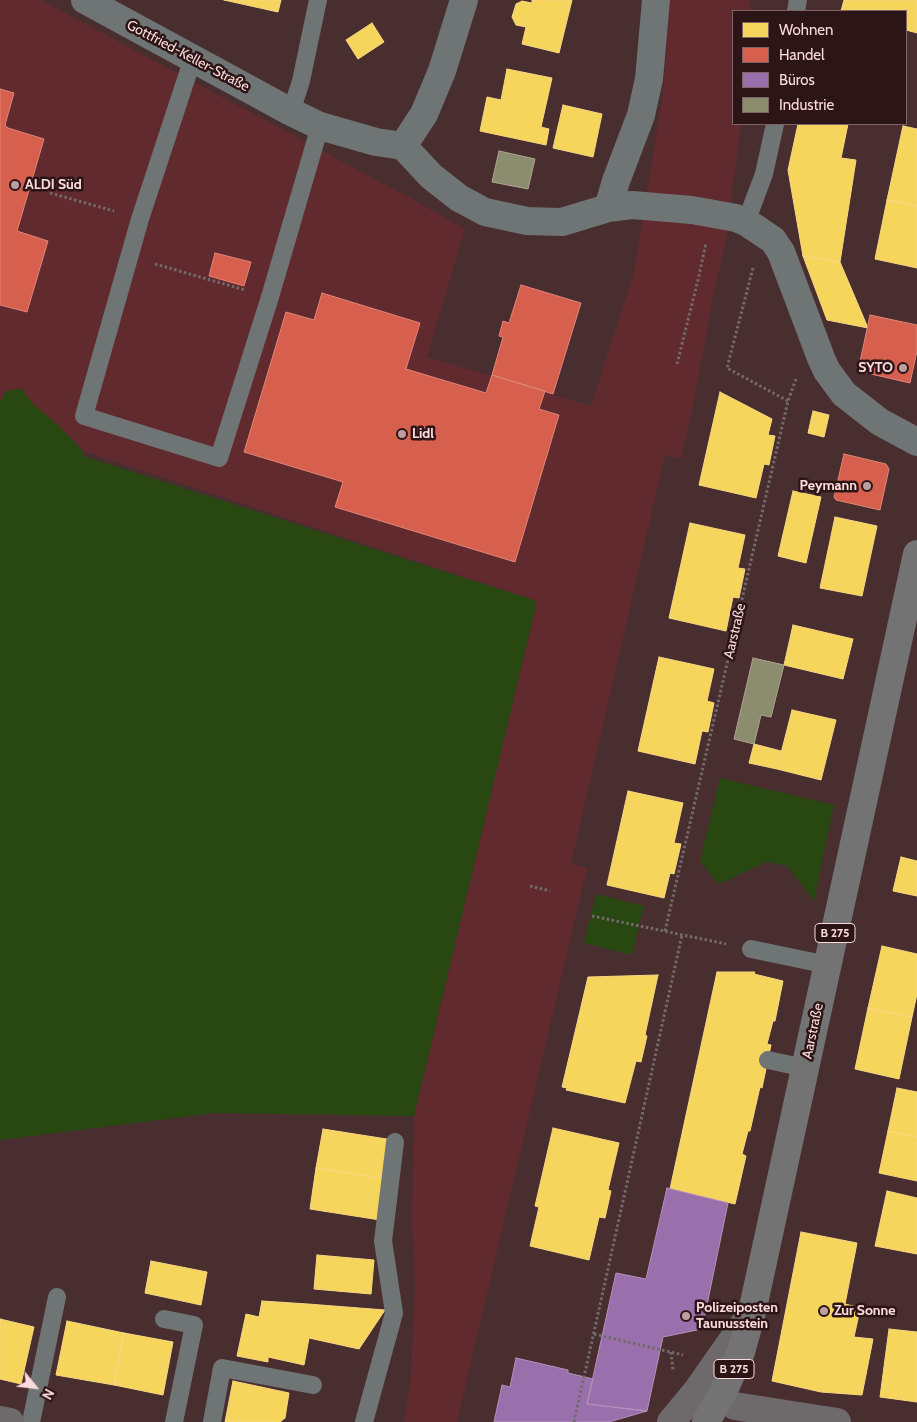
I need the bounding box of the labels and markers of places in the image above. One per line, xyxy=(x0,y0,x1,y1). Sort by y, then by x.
place label: ALDI Süd xyxy=(25,177,82,193)
marker: ALDI Süd xyxy=(9,179,21,191)
place label: SYTO xyxy=(858,360,893,376)
marker: SYTO xyxy=(897,362,909,374)
place label: Lidl xyxy=(412,426,434,442)
marker: Lidl xyxy=(396,428,408,440)
place label: Peymann xyxy=(800,478,857,494)
marker: Peymann xyxy=(861,480,873,492)
place label: Polizeiposten Taunusstein xyxy=(696,1300,778,1332)
place label: Zur Sonne xyxy=(834,1303,896,1319)
marker: Zur Sonne xyxy=(818,1305,830,1317)
marker: Polizeiposten Taunusstein xyxy=(680,1310,692,1322)

